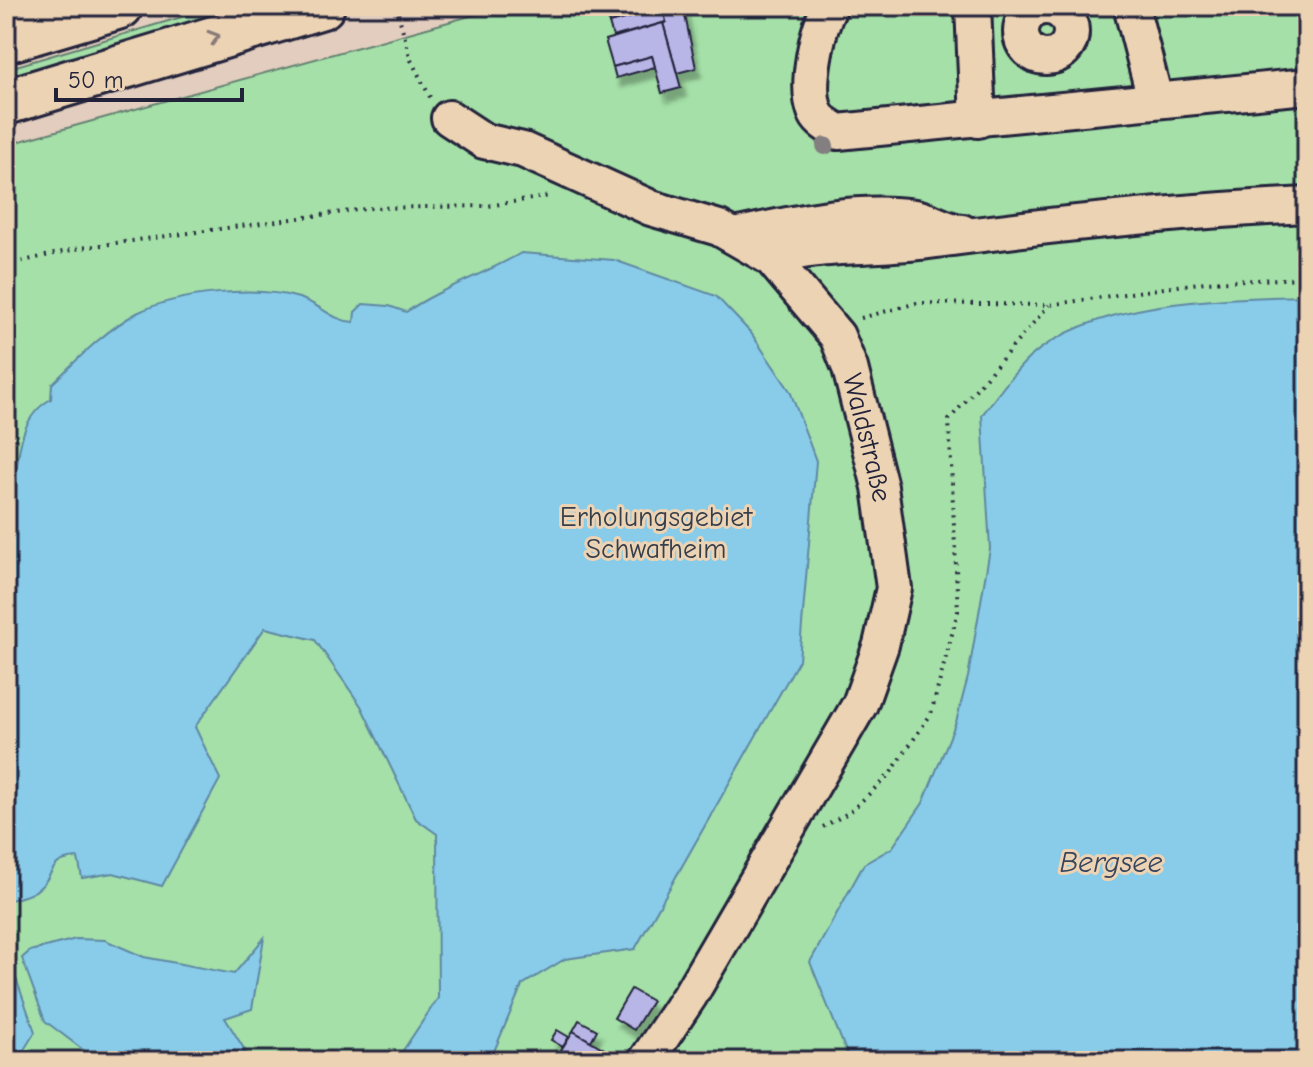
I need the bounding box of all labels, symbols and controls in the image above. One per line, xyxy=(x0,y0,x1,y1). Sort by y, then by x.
one-way arrow xyxy=(207,30,220,46)
scale bar xyxy=(56,52,242,102)
text: 50 m xyxy=(68,66,124,94)
street label: Waldstraße xyxy=(836,370,898,504)
park label: Erholungsgebiet Schwafheim xyxy=(560,501,753,565)
water label: Bergsee xyxy=(1059,845,1163,880)

